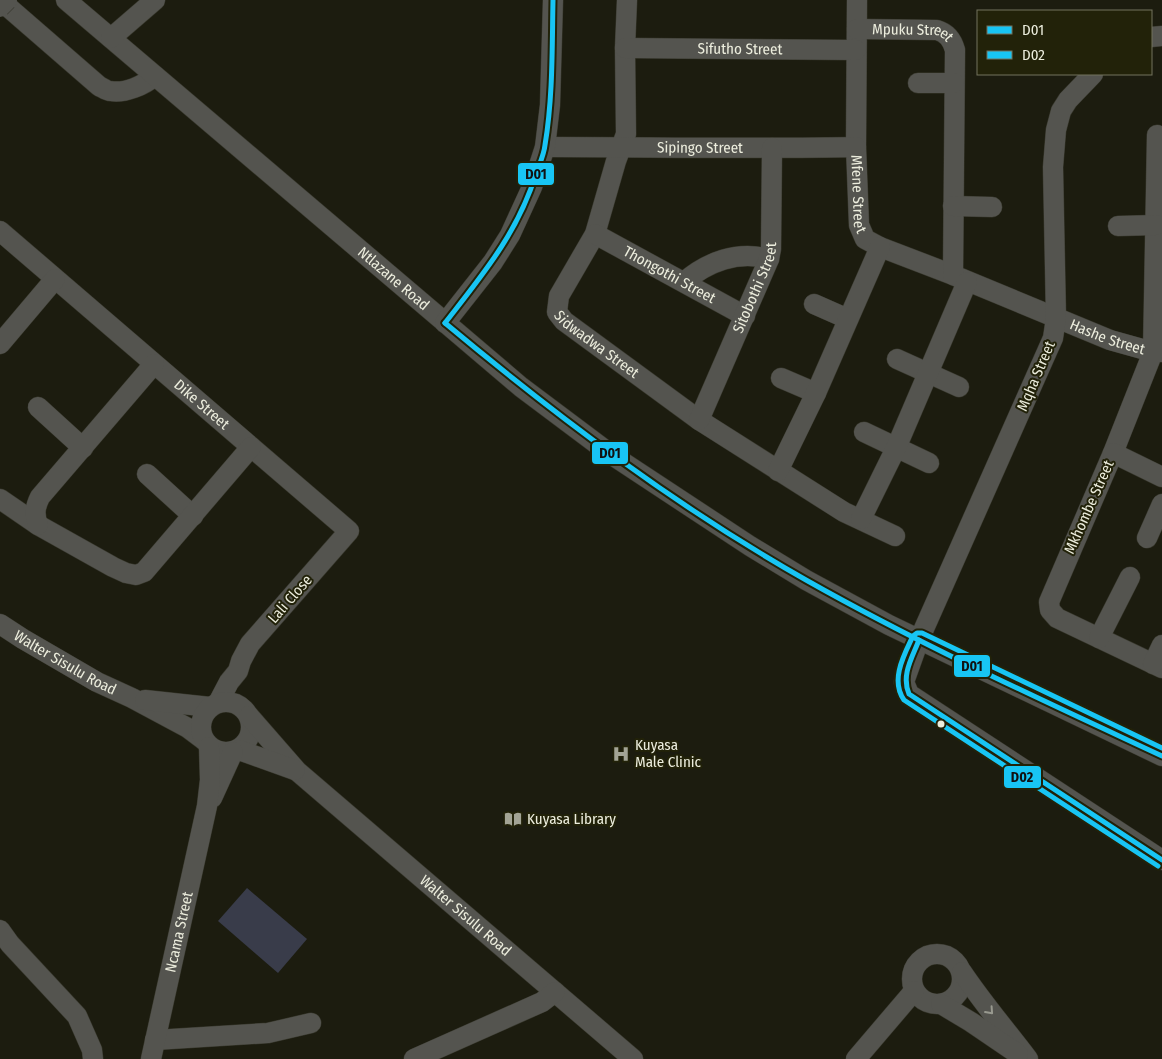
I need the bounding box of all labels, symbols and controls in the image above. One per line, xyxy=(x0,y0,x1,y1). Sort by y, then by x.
legend xyxy=(977,10,1152,75)
street label: Mpuku Street xyxy=(872,20,958,45)
text: D01 xyxy=(1022,21,1044,39)
street label: Sifutho Street xyxy=(697,40,783,58)
text: D02 xyxy=(1022,46,1045,64)
street label: Sipingo Street xyxy=(657,138,743,157)
street label: Mfene Street xyxy=(847,154,871,236)
line badge: D01 xyxy=(517,162,555,186)
text: D01 xyxy=(525,166,547,183)
street label: Thongothi Street xyxy=(620,242,719,307)
street label: Sitobothi Street xyxy=(729,242,780,336)
street label: Ntlazane Road xyxy=(354,243,433,314)
street label: Sidwadwa Street xyxy=(550,307,643,382)
street label: Hashe Street xyxy=(1067,315,1147,358)
street label: Mqha Street xyxy=(1013,338,1059,414)
street label: Dike Street xyxy=(170,376,233,433)
line badge: D01 xyxy=(591,441,629,465)
text: D01 xyxy=(599,445,621,462)
street label: Mkhombe Street xyxy=(1060,457,1118,557)
street label: Lali Close xyxy=(264,571,316,627)
street label: Walter Sisulu Road xyxy=(11,627,119,699)
line badge: D01 xyxy=(953,654,991,678)
text: D01 xyxy=(961,658,983,675)
unlabelled marker xyxy=(936,719,946,729)
place label: Kuyasa Male Clinic xyxy=(635,736,702,771)
hospital icon: Kuyasa Male Clinic xyxy=(611,744,631,764)
line badge: D02 xyxy=(1003,765,1042,789)
text: D02 xyxy=(1011,769,1034,786)
library icon: Kuyasa Library xyxy=(503,809,523,829)
place label: Kuyasa Library xyxy=(527,810,616,828)
street label: Walter Sisulu Road xyxy=(416,871,515,960)
street label: Ncama Street xyxy=(161,890,197,974)
one-way arrow xyxy=(984,1006,993,1015)

